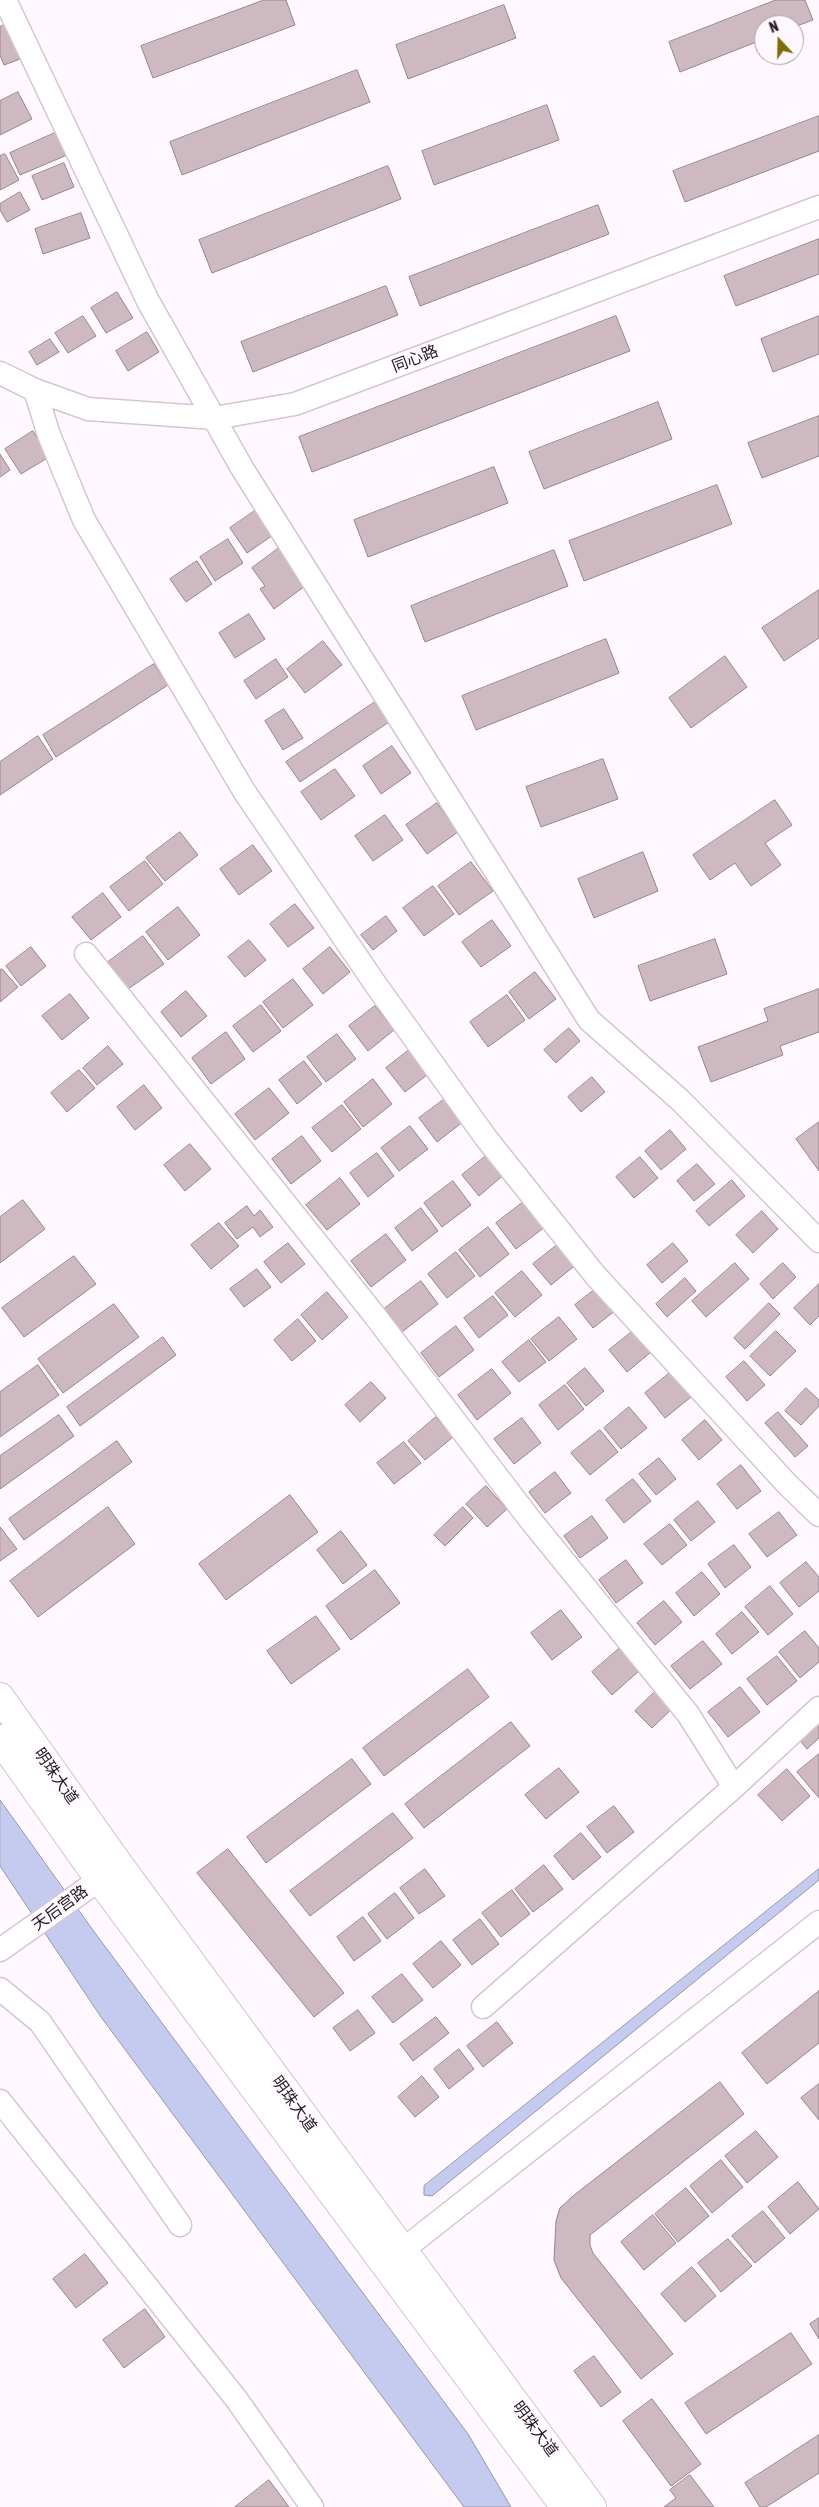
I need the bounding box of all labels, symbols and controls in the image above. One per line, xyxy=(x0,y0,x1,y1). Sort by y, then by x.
north arrow xyxy=(754,15,804,65)
text: N xyxy=(767,18,781,36)
street label: 同心路 xyxy=(389,341,441,377)
street label: 明珠大道 xyxy=(30,1744,82,1808)
street label: 天后宫路 xyxy=(28,1881,92,1935)
street label: 明珠大道 xyxy=(267,2072,321,2136)
street label: 明珠大道 xyxy=(508,2398,562,2460)

